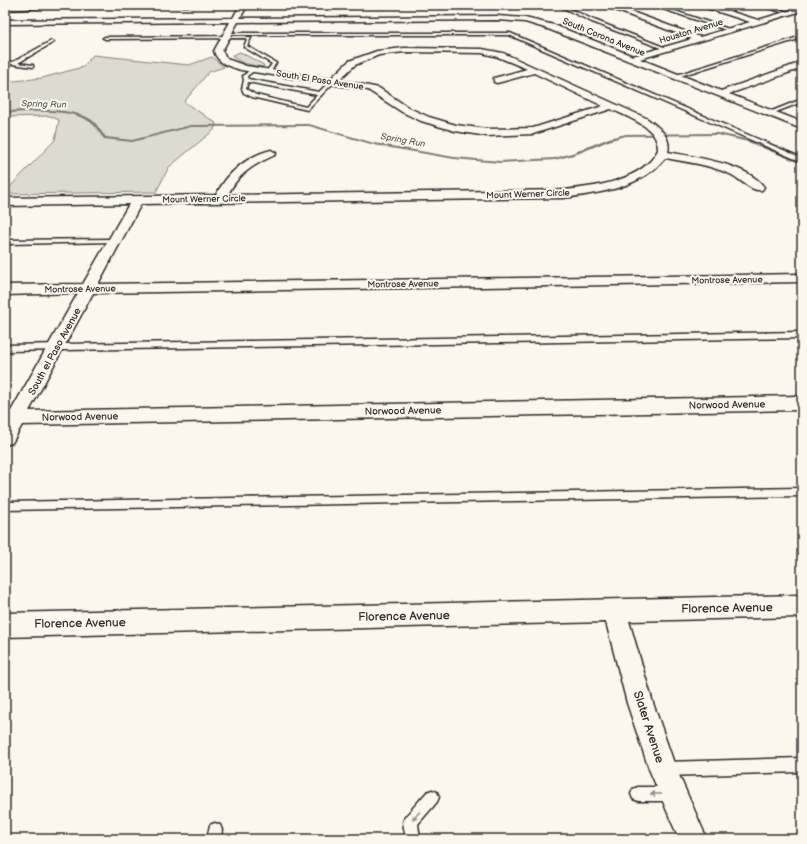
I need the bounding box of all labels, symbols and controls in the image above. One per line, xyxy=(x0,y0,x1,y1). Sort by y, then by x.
street label: South Corona Avenue xyxy=(561,16,647,59)
street label: Houston Avenue xyxy=(658,16,725,46)
street label: South El Paso Avenue xyxy=(275,68,365,93)
water label: Spring Run xyxy=(21,98,67,111)
water label: Spring Run xyxy=(380,131,426,150)
street label: Mount Werner Circle xyxy=(486,188,571,201)
street label: Mount Werner Circle xyxy=(162,193,247,206)
street label: Montrose Avenue xyxy=(691,274,763,287)
street label: Montrose Avenue xyxy=(367,278,439,291)
street label: Montrose Avenue xyxy=(44,283,116,296)
street label: South el Paso Avenue xyxy=(26,306,84,397)
street label: Norwood Avenue xyxy=(689,398,766,412)
street label: Norwood Avenue xyxy=(365,404,442,418)
street label: Norwood Avenue xyxy=(42,410,119,424)
street label: Florence Avenue xyxy=(681,600,773,617)
street label: Florence Avenue xyxy=(358,608,450,625)
street label: Florence Avenue xyxy=(34,615,126,632)
street label: Slater Avenue xyxy=(630,689,667,765)
one-way arrow xyxy=(649,791,662,797)
one-way arrow xyxy=(411,811,420,821)

